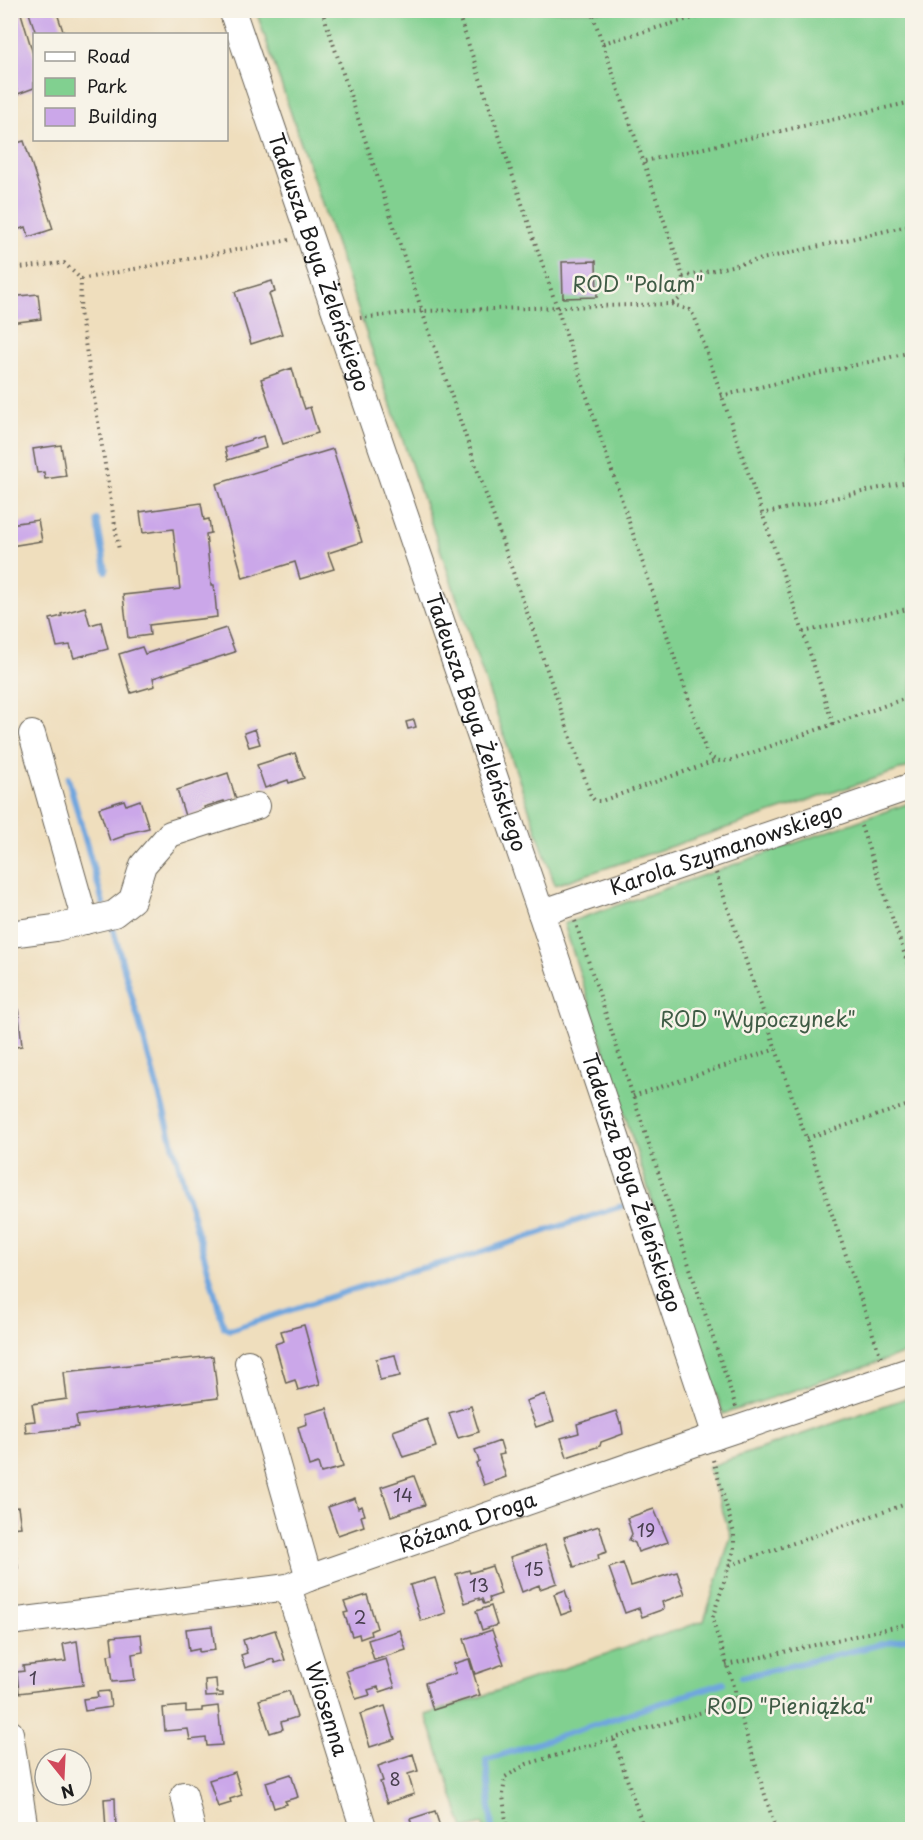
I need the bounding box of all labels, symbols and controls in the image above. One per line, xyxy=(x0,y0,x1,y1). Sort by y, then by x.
legend xyxy=(33,33,228,141)
text: Road xyxy=(87,42,131,69)
text: Park xyxy=(87,72,127,99)
text: Building xyxy=(87,102,157,129)
street label: Tadeusza Boya Żeleńskiego xyxy=(261,128,379,396)
park label: ROD "Polam" xyxy=(572,267,704,299)
street label: Tadeusza Boya Żeleńskiego xyxy=(419,588,537,855)
street label: Karola Szymanowskiego xyxy=(605,793,847,902)
park label: ROD "Wypoczynek" xyxy=(660,1002,856,1034)
street label: Tadeusza Boya Żeleńskiego xyxy=(575,1048,691,1316)
house number: 14 xyxy=(393,1481,413,1508)
street label: Różana Droga xyxy=(394,1482,540,1560)
house number: 19 xyxy=(637,1516,655,1543)
house number: 15 xyxy=(524,1555,544,1582)
house number: 13 xyxy=(469,1571,489,1598)
house number: 2 xyxy=(354,1603,366,1630)
street label: Wiosenna xyxy=(298,1657,358,1760)
house number: 1 xyxy=(29,1664,37,1691)
park label: ROD "Pieniążka" xyxy=(706,1689,874,1721)
north arrow xyxy=(33,1747,93,1807)
house number: 8 xyxy=(389,1765,401,1792)
text: N xyxy=(58,1779,78,1806)

